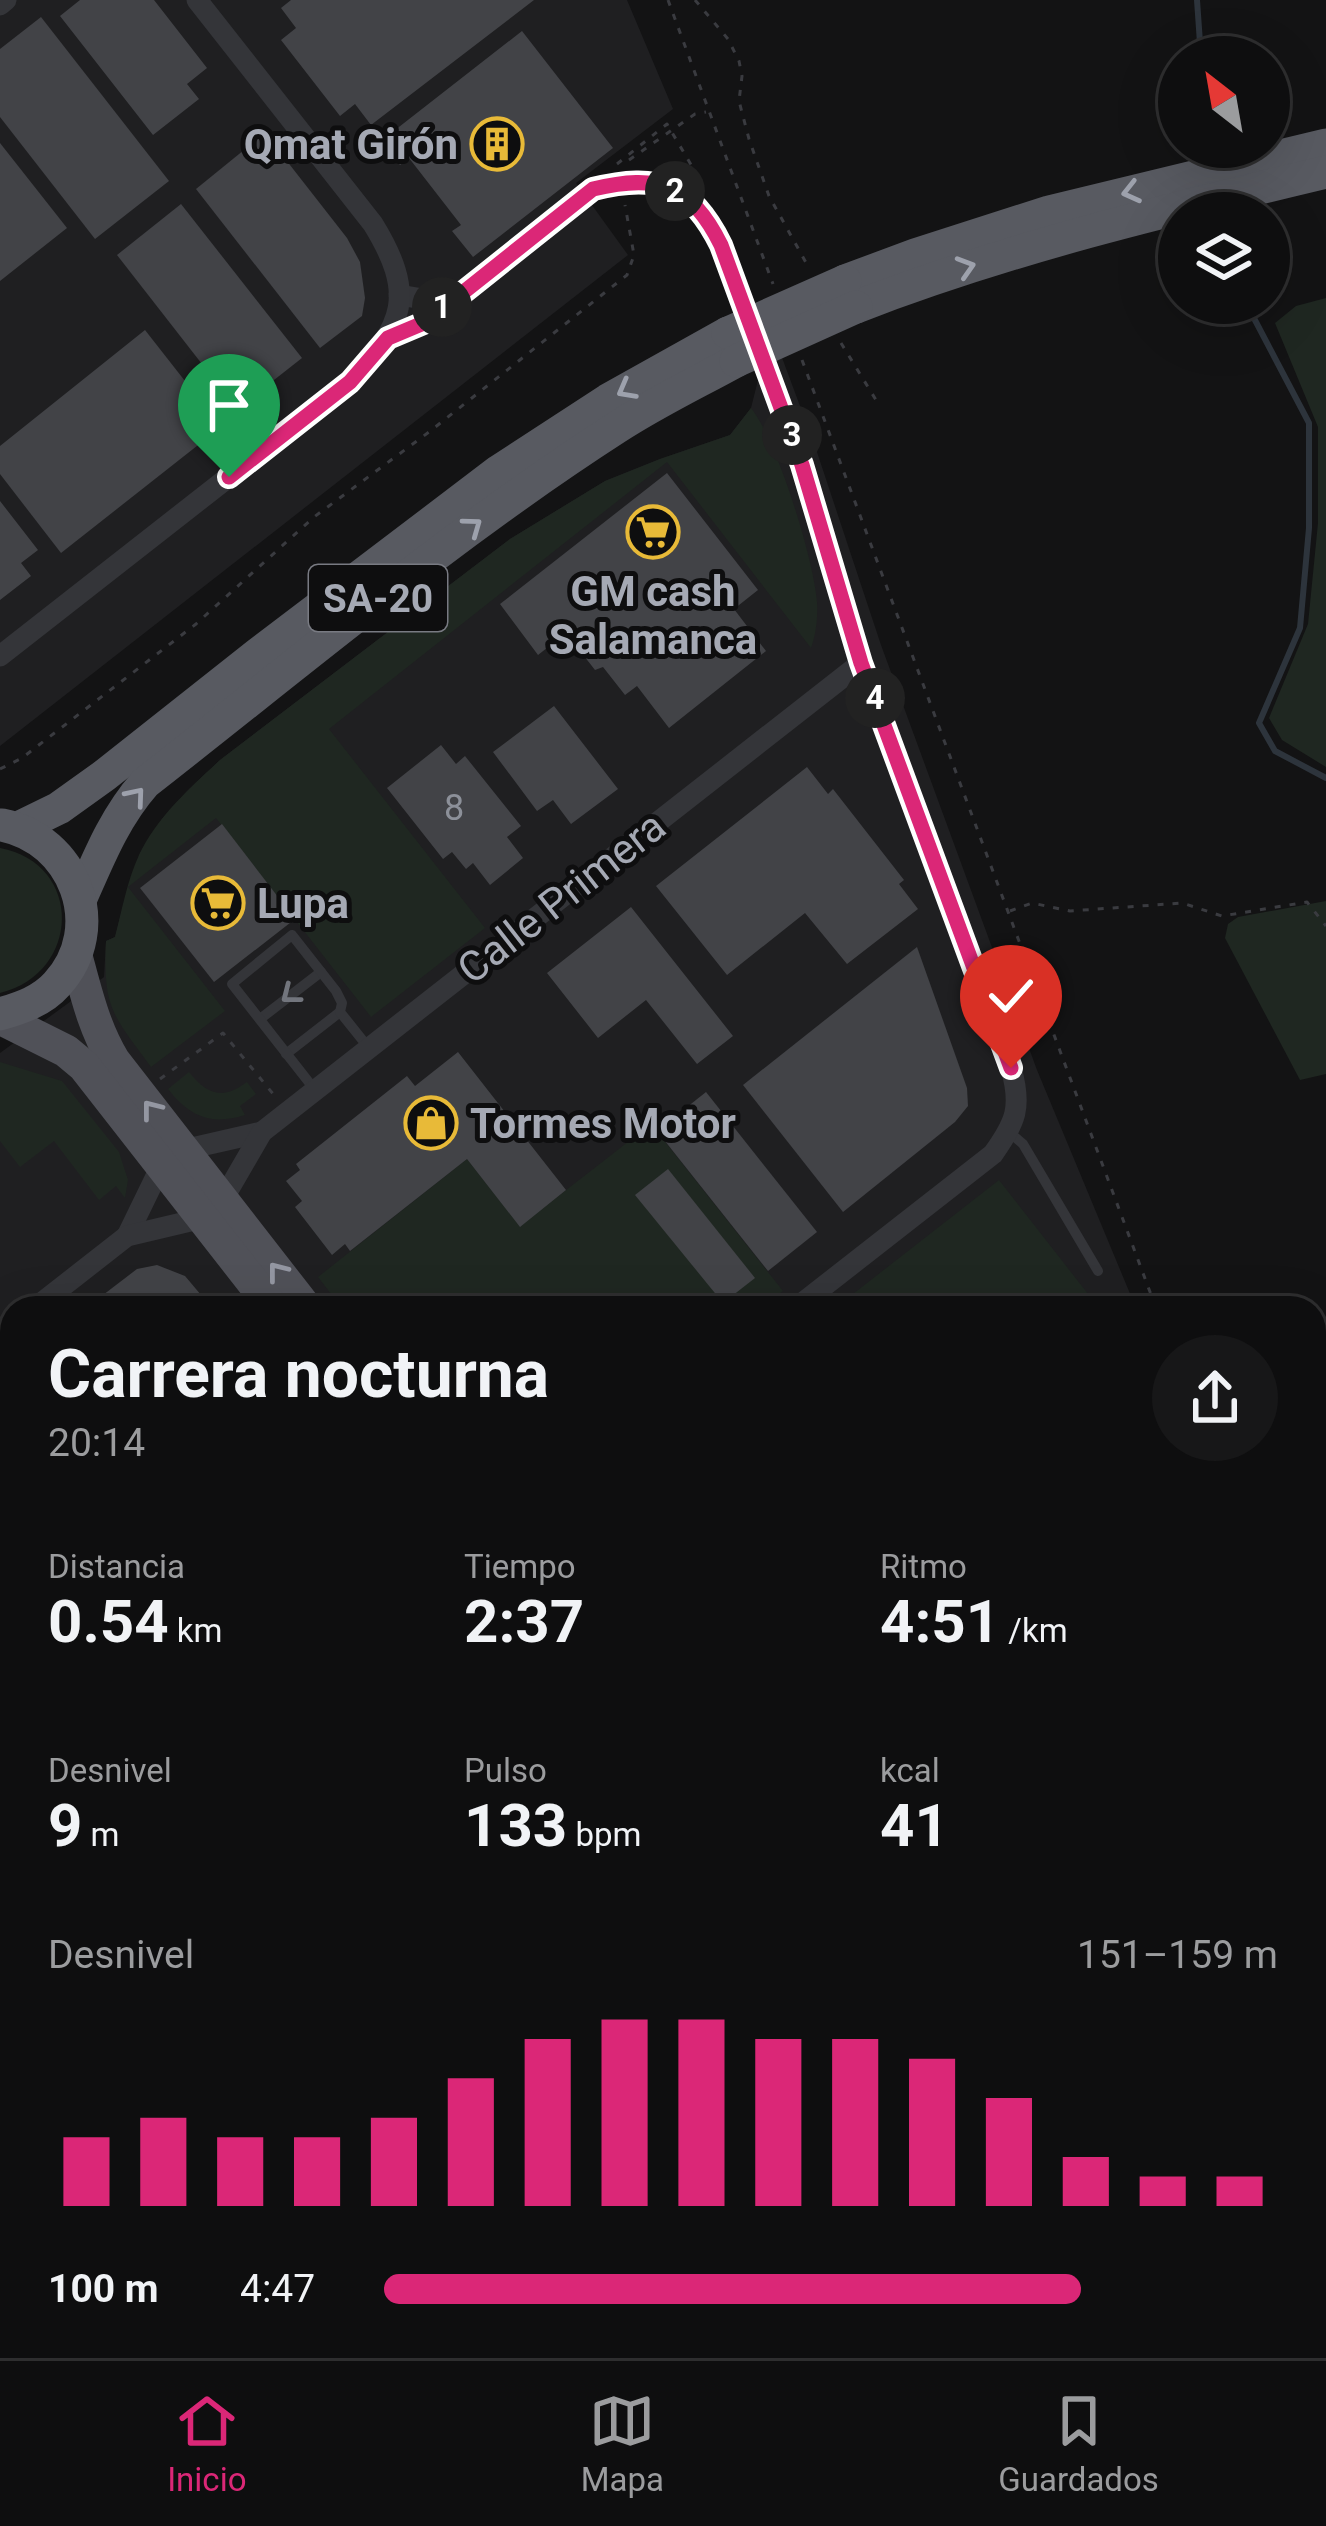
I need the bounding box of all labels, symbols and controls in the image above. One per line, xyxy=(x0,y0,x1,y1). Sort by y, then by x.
north arrow xyxy=(1158,36,1290,168)
map controls xyxy=(1158,36,1290,324)
building icon: Qmat Girón xyxy=(469,116,525,172)
place label: Qmat Girón xyxy=(244,120,458,169)
pin: 2 xyxy=(645,161,705,221)
text: 2 xyxy=(666,171,684,210)
one-way arrow xyxy=(1121,178,1141,203)
button: layers xyxy=(1158,192,1290,324)
one-way arrow xyxy=(955,256,976,281)
pin: 1 xyxy=(412,277,472,337)
text: 1 xyxy=(433,287,451,326)
pin xyxy=(178,354,280,477)
icon: arrive xyxy=(196,372,262,438)
one-way arrow xyxy=(617,376,638,399)
pin: 3 xyxy=(762,405,822,465)
text: 3 xyxy=(783,415,801,454)
supermarket icon: GM cash Salamanca xyxy=(625,504,681,560)
one-way arrow xyxy=(460,519,481,541)
road number: SA-20 xyxy=(309,565,447,631)
place label: GM cash Salamanca xyxy=(549,567,757,664)
pin: 4 xyxy=(845,668,905,728)
text: 4 xyxy=(866,678,884,717)
house number: 8 xyxy=(444,787,464,829)
one-way arrow xyxy=(122,788,143,810)
street label: Calle Primera xyxy=(448,801,675,994)
supermarket icon: Lupa xyxy=(190,875,246,931)
place label: Lupa xyxy=(257,879,349,928)
pin xyxy=(960,945,1062,1068)
icon: check xyxy=(978,963,1044,1029)
one-way arrow xyxy=(282,981,304,1002)
shop icon: Tormes Motor xyxy=(403,1095,459,1151)
place label: Tormes Motor xyxy=(470,1099,736,1148)
one-way arrow xyxy=(144,1100,165,1122)
one-way arrow xyxy=(270,1263,291,1285)
button: share xyxy=(1152,1335,1278,1461)
text: Carrera nocturna xyxy=(48,1336,549,1413)
text: 20:14 xyxy=(48,1420,145,1466)
text: Distancia xyxy=(48,1547,185,1586)
text: Tiempo xyxy=(464,1547,576,1586)
text: Ritmo xyxy=(880,1547,967,1586)
text: 0.54 xyxy=(48,1586,169,1657)
text: 2:37 xyxy=(464,1586,584,1657)
text: 4:51 xyxy=(880,1586,1000,1657)
text: km xyxy=(169,1611,223,1650)
text: /km xyxy=(1000,1611,1068,1650)
text: Desnivel xyxy=(48,1751,172,1790)
text: Pulso xyxy=(464,1751,547,1790)
text: kcal xyxy=(880,1751,940,1790)
text: 9 xyxy=(48,1790,82,1861)
text: 133 xyxy=(464,1790,567,1861)
text: 41 xyxy=(880,1790,949,1861)
text: m xyxy=(82,1815,120,1854)
text: bpm xyxy=(567,1815,641,1854)
text: Desnivel xyxy=(48,1932,194,1978)
text: 151–159 m xyxy=(1077,1932,1278,1978)
text: 100 m xyxy=(48,2266,159,2312)
text: 4:47 xyxy=(240,2266,315,2312)
tab: Inicio xyxy=(167,2388,246,2499)
tab: Mapa xyxy=(581,2388,664,2499)
tab: Guardados xyxy=(998,2388,1159,2499)

